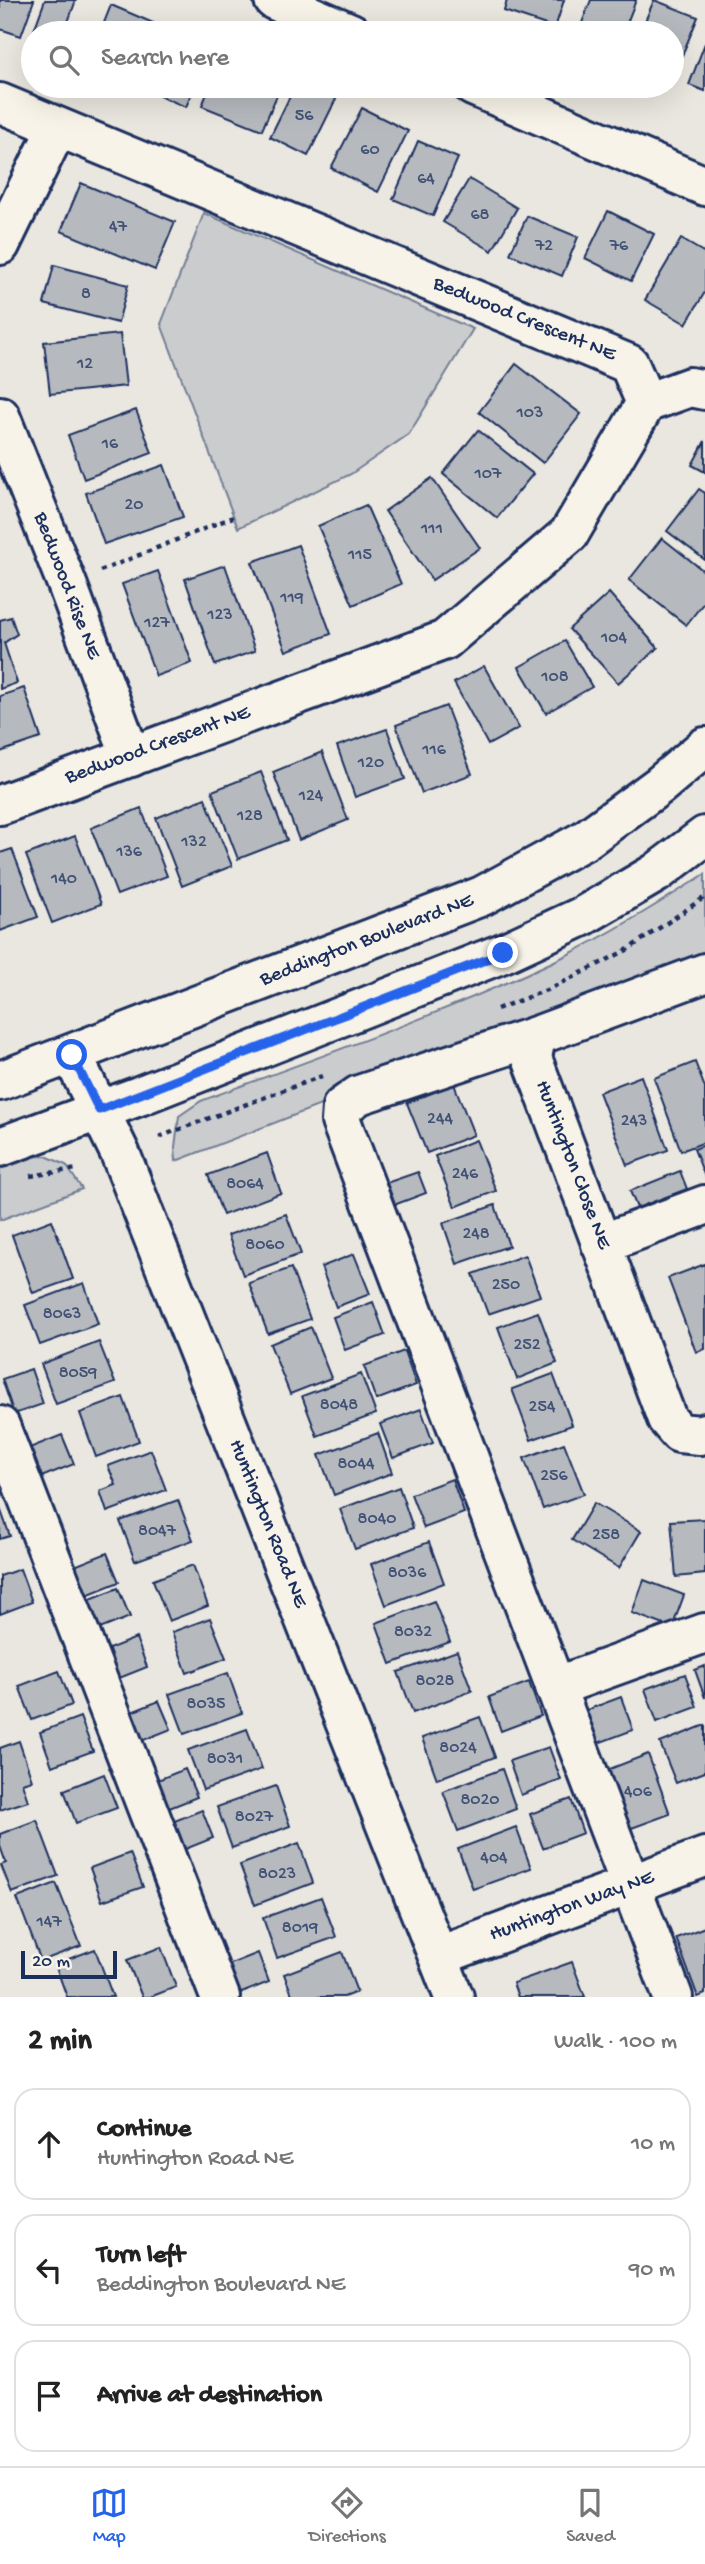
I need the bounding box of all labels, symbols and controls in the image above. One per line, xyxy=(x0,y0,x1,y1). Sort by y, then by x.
search box xyxy=(21,21,684,98)
icon: search xyxy=(45,41,83,79)
text: Search here xyxy=(101,44,229,75)
house number: 56 xyxy=(295,106,314,127)
house number: 60 xyxy=(360,140,380,161)
house number: 64 xyxy=(417,169,435,190)
house number: 68 xyxy=(471,205,490,226)
house number: 47 xyxy=(109,217,128,238)
house number: 72 xyxy=(534,236,553,257)
house number: 76 xyxy=(609,236,629,257)
street label: Bedwood Crescent NE xyxy=(428,272,620,368)
house number: 8 xyxy=(81,284,91,305)
house number: 12 xyxy=(76,354,93,375)
house number: 103 xyxy=(516,403,543,424)
house number: 16 xyxy=(101,434,119,455)
house number: 107 xyxy=(474,464,502,485)
house number: 20 xyxy=(124,495,144,516)
street label: Bedwood Rise NE xyxy=(26,508,106,664)
house number: 111 xyxy=(420,519,443,540)
house number: 115 xyxy=(347,545,372,566)
house number: 119 xyxy=(279,588,304,609)
house number: 123 xyxy=(206,605,233,626)
house number: 127 xyxy=(143,613,170,634)
house number: 104 xyxy=(600,628,627,649)
house number: 108 xyxy=(540,667,569,688)
street label: Bedwood Crescent NE xyxy=(61,701,255,791)
house number: 116 xyxy=(421,740,447,761)
house number: 120 xyxy=(357,753,384,774)
house number: 124 xyxy=(298,786,324,807)
house number: 128 xyxy=(236,806,263,827)
house number: 132 xyxy=(180,832,207,853)
house number: 136 xyxy=(115,842,143,863)
house number: 140 xyxy=(50,869,77,890)
street label: Beddington Boulevard NE xyxy=(256,888,478,994)
route end xyxy=(487,937,518,968)
route start xyxy=(56,1039,87,1070)
street label: Huntington Close NE xyxy=(528,1077,616,1254)
house number: 244 xyxy=(427,1109,453,1130)
house number: 243 xyxy=(621,1111,647,1132)
house number: 246 xyxy=(452,1164,479,1185)
house number: 8064 xyxy=(226,1174,264,1195)
house number: 248 xyxy=(462,1224,490,1245)
house number: 8060 xyxy=(245,1235,285,1256)
house number: 250 xyxy=(492,1275,520,1296)
house number: 8063 xyxy=(43,1304,81,1325)
house number: 252 xyxy=(513,1335,541,1356)
house number: 8059 xyxy=(59,1363,97,1384)
house number: 8048 xyxy=(320,1395,358,1416)
house number: 254 xyxy=(529,1397,556,1418)
street label: Huntington Road NE xyxy=(222,1436,312,1612)
house number: 8044 xyxy=(337,1454,375,1475)
house number: 256 xyxy=(540,1466,569,1487)
house number: 8040 xyxy=(358,1509,396,1530)
house number: 8047 xyxy=(138,1521,177,1542)
house number: 258 xyxy=(592,1525,620,1546)
house number: 8036 xyxy=(388,1563,427,1584)
house number: 8032 xyxy=(394,1622,432,1643)
house number: 8028 xyxy=(416,1671,455,1692)
house number: 8035 xyxy=(187,1694,225,1715)
house number: 8024 xyxy=(439,1738,477,1759)
house number: 8031 xyxy=(207,1749,243,1770)
house number: 406 xyxy=(624,1782,653,1803)
house number: 8020 xyxy=(460,1790,500,1811)
house number: 8027 xyxy=(235,1807,274,1828)
house number: 404 xyxy=(480,1848,508,1869)
house number: 8023 xyxy=(258,1864,296,1885)
street label: Huntington Way NE xyxy=(486,1865,658,1948)
house number: 147 xyxy=(35,1912,62,1933)
house number: 8019 xyxy=(282,1918,318,1939)
scale bar xyxy=(21,1948,117,1980)
text: 20 m xyxy=(32,1951,70,1974)
text: 2 min xyxy=(28,2025,92,2060)
text: Walk · 100 m xyxy=(554,2029,677,2056)
text: Continue xyxy=(97,2115,191,2146)
icon: ahead xyxy=(30,2125,68,2163)
text: 10 m xyxy=(631,2131,675,2158)
text: Huntington Road NE xyxy=(97,2146,293,2173)
text: Turn left xyxy=(97,2241,185,2272)
icon: left xyxy=(30,2251,68,2289)
text: 90 m xyxy=(629,2257,675,2284)
text: Beddington Boulevard NE xyxy=(97,2272,345,2299)
icon: arrive xyxy=(30,2377,68,2415)
text: Arrive at destination xyxy=(97,2381,322,2412)
tab: Map xyxy=(90,2484,128,2549)
tab: Directions xyxy=(309,2484,386,2549)
tab: Saved xyxy=(566,2484,615,2549)

